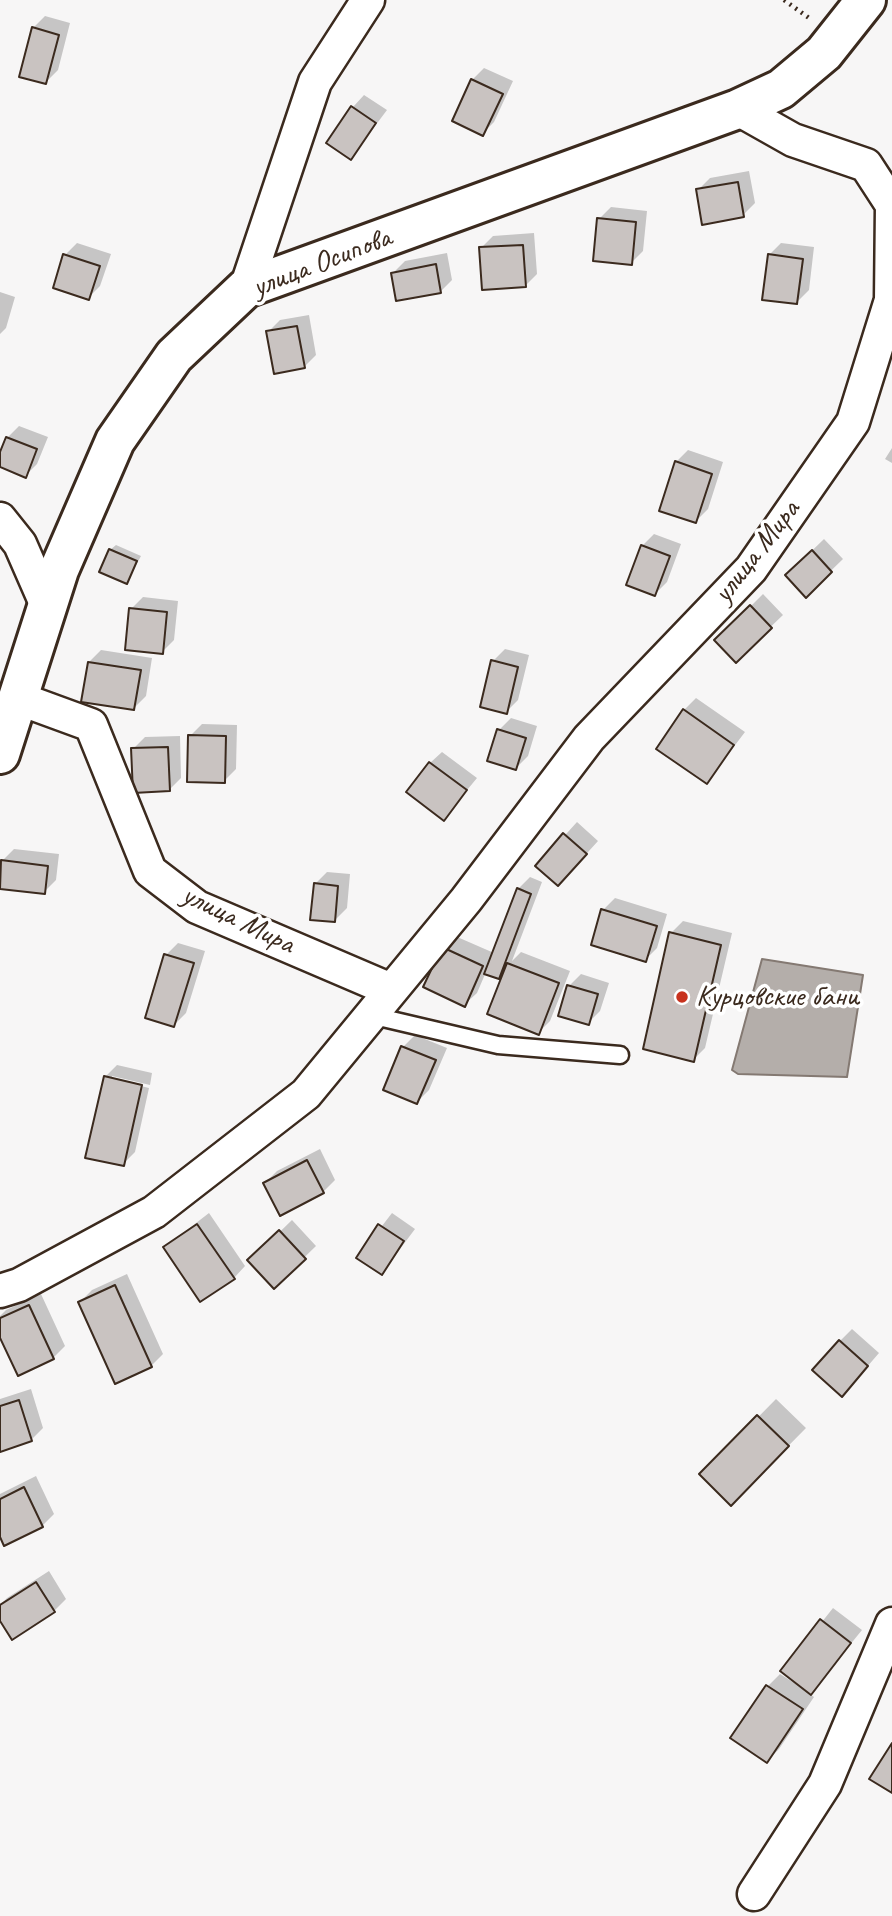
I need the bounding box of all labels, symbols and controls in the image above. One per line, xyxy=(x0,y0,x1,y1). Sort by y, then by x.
street label: улица Осипова xyxy=(248,220,396,306)
street label: улица Мира xyxy=(706,493,808,611)
street label: улица Мира xyxy=(176,877,300,963)
place label: Курцовские бани xyxy=(696,979,859,1015)
marker: Курцовские бани xyxy=(674,989,690,1005)

